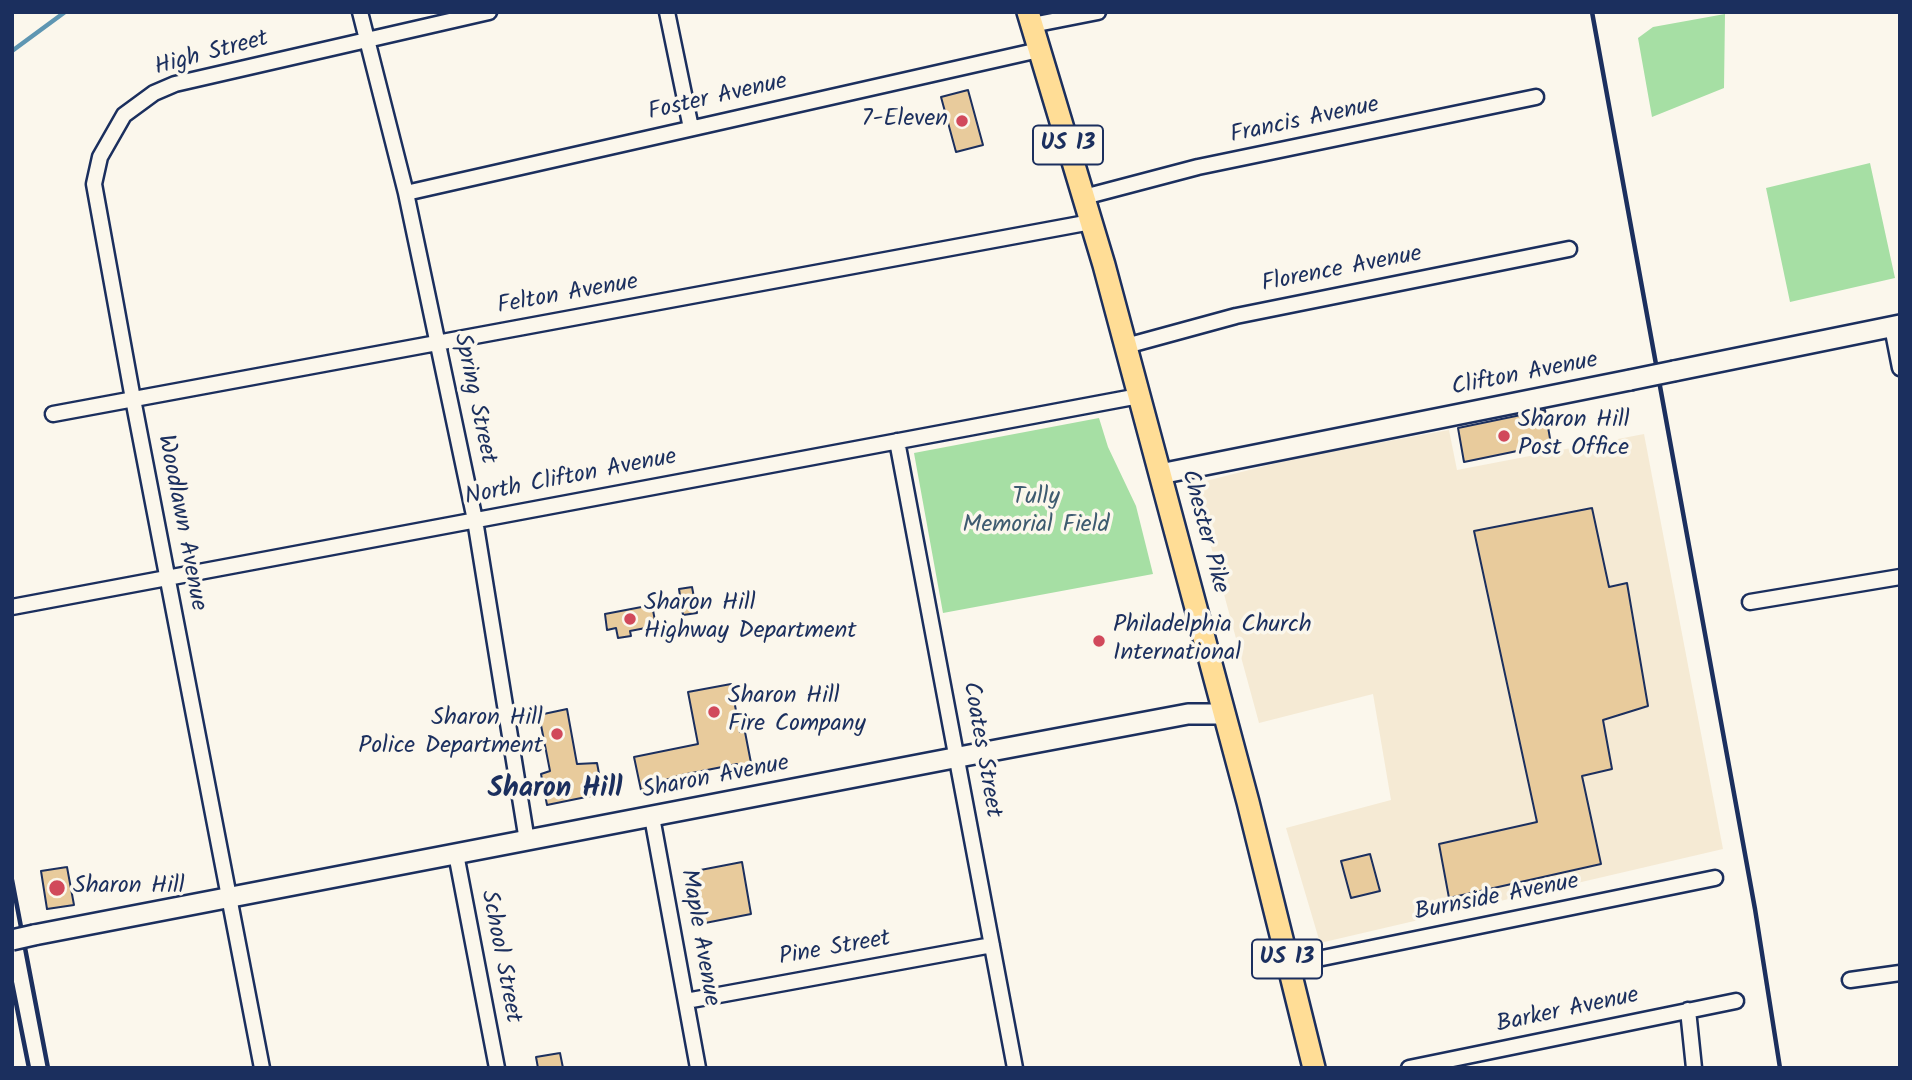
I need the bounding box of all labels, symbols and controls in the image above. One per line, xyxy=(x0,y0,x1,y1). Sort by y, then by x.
street label: High Street xyxy=(152,26,272,84)
street label: Foster Avenue xyxy=(646,69,790,129)
street label: Francis Avenue xyxy=(1228,92,1382,152)
place label: 7-Eleven xyxy=(861,107,948,135)
marker: 7-Eleven xyxy=(954,113,970,129)
road number: US 13 xyxy=(1033,126,1103,164)
street label: Florence Avenue xyxy=(1259,241,1425,301)
street label: Felton Avenue xyxy=(495,269,641,323)
street label: Spring Street xyxy=(445,331,501,467)
street label: Clifton Avenue xyxy=(1450,348,1600,404)
place label: Sharon Hill Post Office xyxy=(1518,408,1630,464)
marker: Sharon Hill Post Office xyxy=(1496,428,1512,444)
street label: Woodlawn Avenue xyxy=(149,432,211,614)
street label: North Clifton Avenue xyxy=(463,444,679,514)
street label: Chester Pike xyxy=(1173,467,1233,597)
park label: Tully Memorial Field xyxy=(962,485,1110,541)
place label: Sharon Hill Highway Department xyxy=(644,591,857,647)
marker: Sharon Hill Highway Department xyxy=(622,611,638,627)
place label: Philadelphia Church International xyxy=(1113,613,1312,669)
marker: Philadelphia Church International xyxy=(1091,633,1107,649)
street label: Coates Street xyxy=(954,680,1006,820)
place label: Sharon Hill Fire Company xyxy=(728,684,866,740)
marker: Sharon Hill Fire Company xyxy=(706,704,722,720)
place label: Sharon Hill Police Department xyxy=(358,706,543,762)
marker: Sharon Hill Police Department xyxy=(549,726,565,742)
street label: Sharon Avenue xyxy=(640,751,792,807)
district label: Sharon Hill xyxy=(487,774,623,808)
street label: Maple Avenue xyxy=(672,867,724,1009)
street label: Burnside Avenue xyxy=(1413,869,1581,929)
place label: Sharon Hill xyxy=(73,874,185,902)
marker: Sharon Hill xyxy=(47,878,67,898)
street label: School Street xyxy=(472,888,526,1026)
street label: Pine Street xyxy=(777,926,893,974)
road number: US 13 xyxy=(1252,940,1322,978)
street label: Barker Avenue xyxy=(1494,983,1642,1041)

